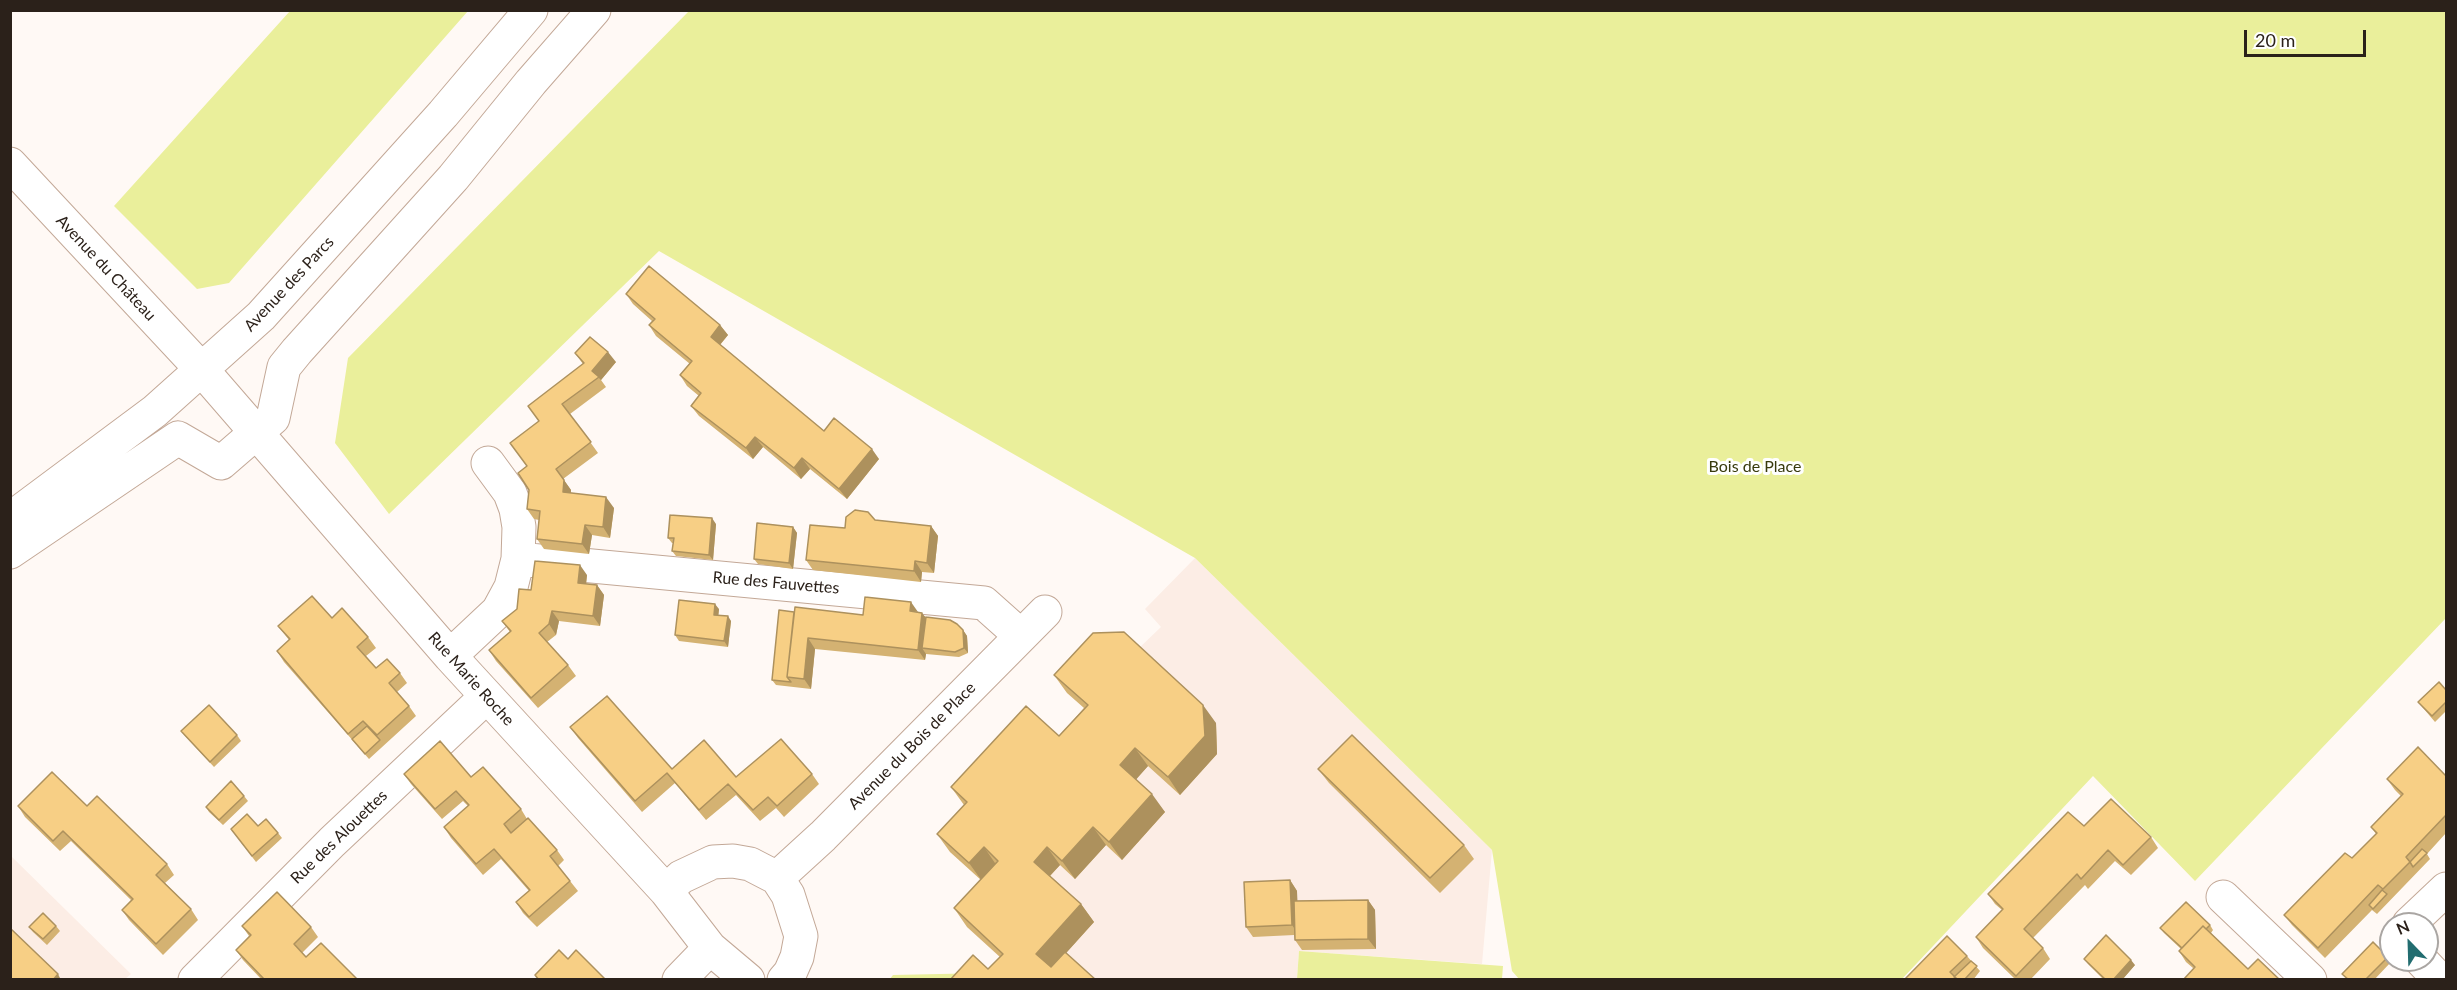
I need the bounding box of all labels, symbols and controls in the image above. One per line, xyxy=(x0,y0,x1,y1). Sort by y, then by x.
scale bar xyxy=(2247,18,2368,56)
text: 20 m xyxy=(2255,29,2295,51)
street label: Avenue du Château xyxy=(52,211,160,325)
street label: Avenue des Parcs xyxy=(240,233,338,335)
park label: Bois de Place xyxy=(1709,457,1801,477)
street label: Rue des Fauvettes xyxy=(712,568,840,598)
street label: Rue Marie Roche xyxy=(424,628,518,730)
street label: Avenue du Bois de Place xyxy=(844,678,980,814)
street label: Rue des Alouettes xyxy=(287,786,391,888)
north arrow xyxy=(2379,912,2439,972)
text: N xyxy=(2393,916,2412,938)

